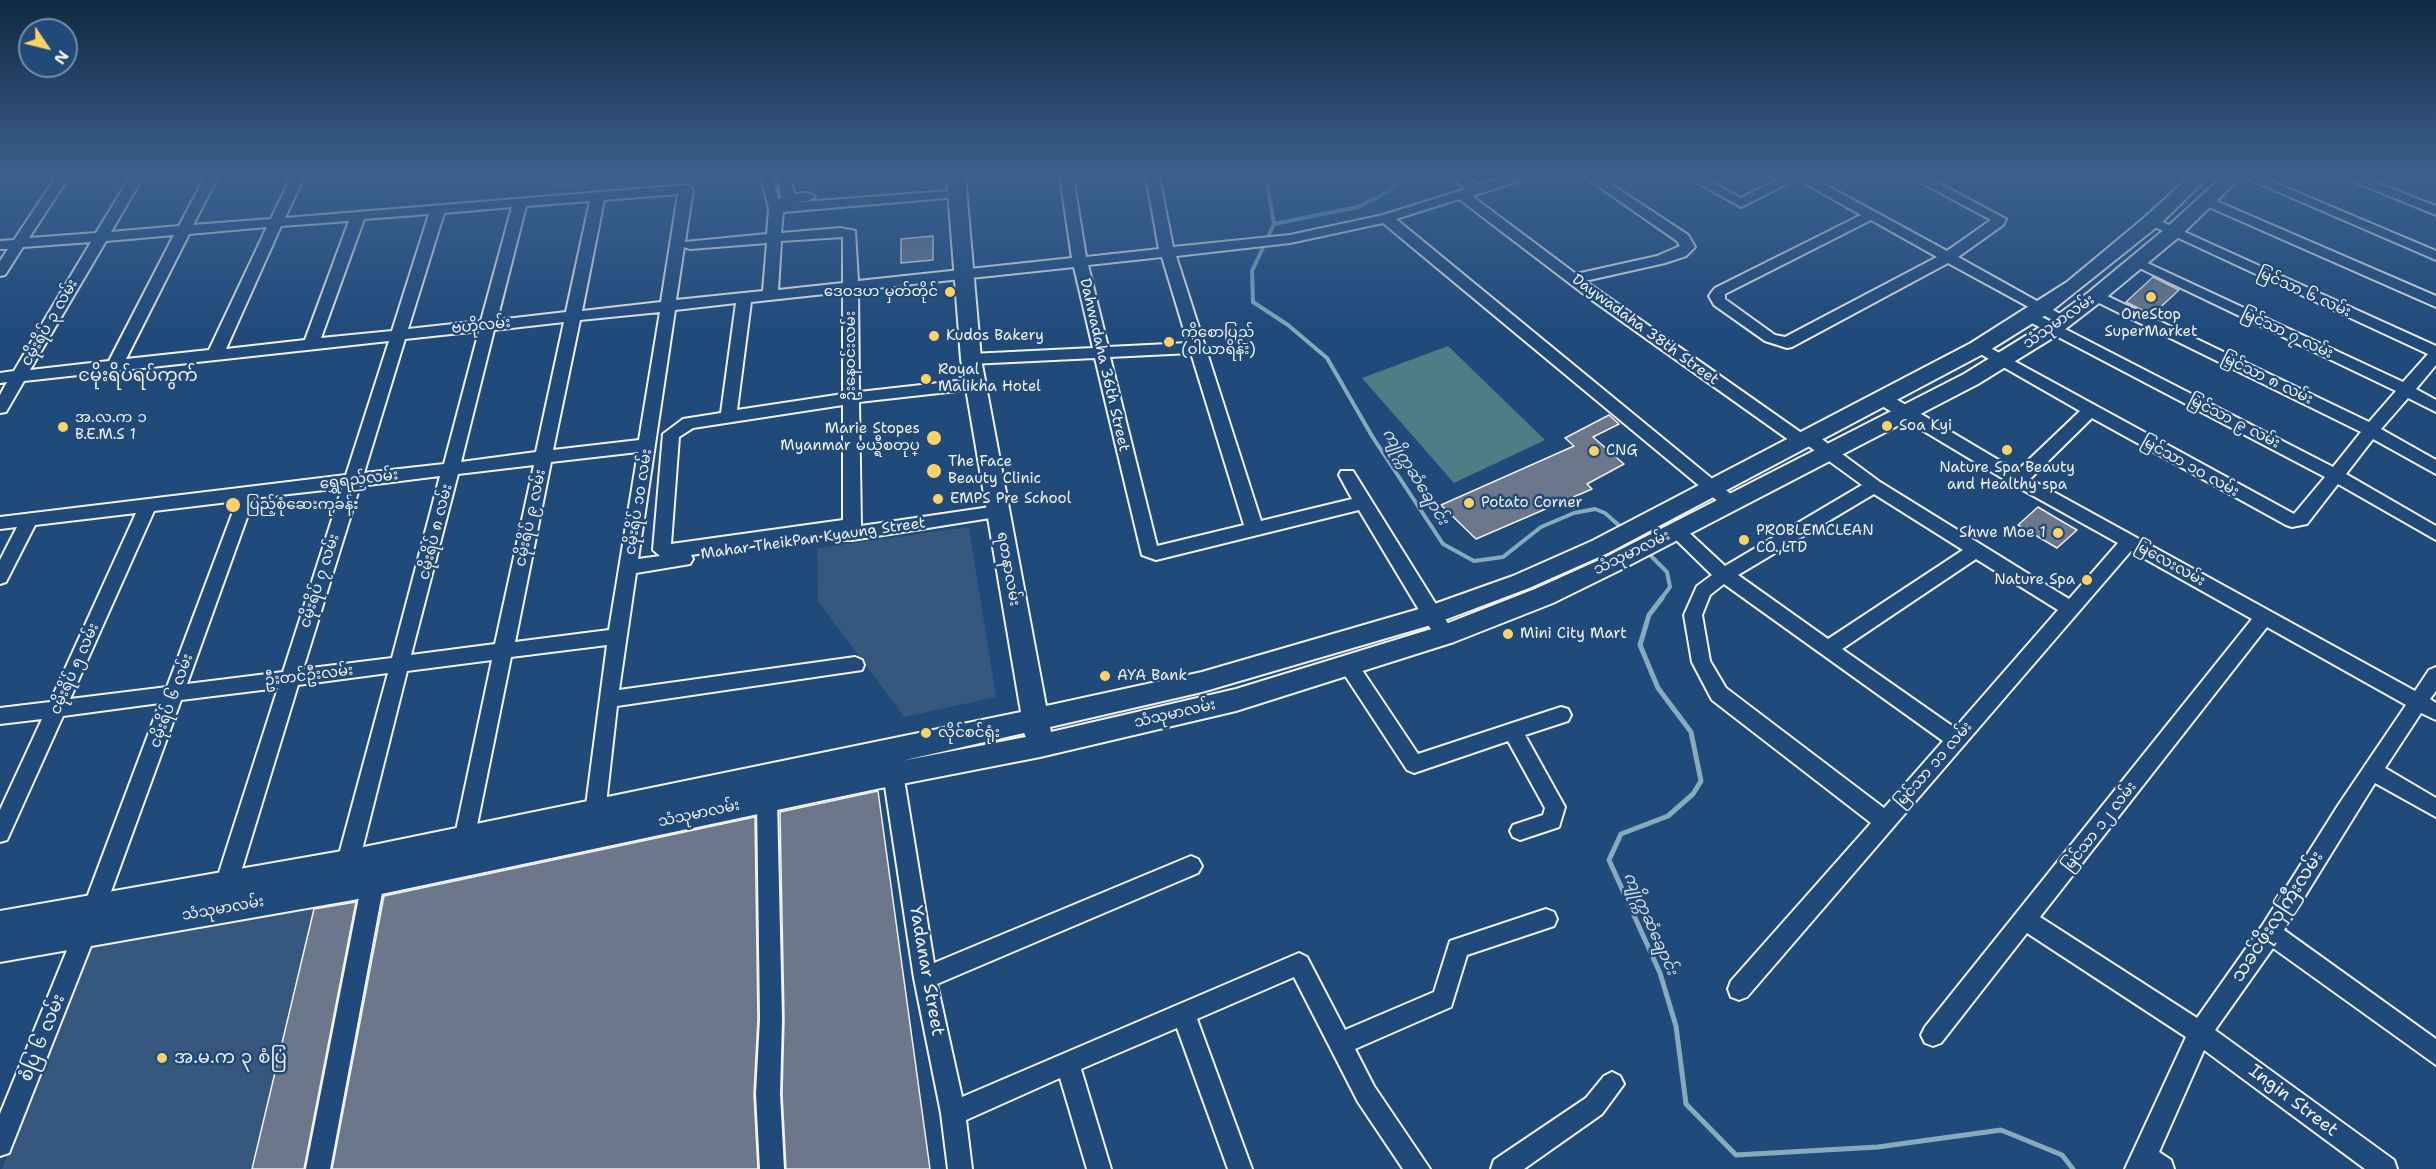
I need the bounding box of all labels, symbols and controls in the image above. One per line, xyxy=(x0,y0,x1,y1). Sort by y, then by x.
north arrow xyxy=(18,18,78,78)
text: N xyxy=(49,46,74,69)
street label: မြင်သာ ၆ လမ်း xyxy=(2255,264,2353,322)
street label: Daywadaha 38th Street xyxy=(1568,271,1722,389)
street label: ငမိုးရိပ် ၃ လမ်း xyxy=(18,276,82,370)
street label: Dahwadaha 36th Street xyxy=(1075,276,1133,454)
place label: ဒေဝဒဟ မှတ်တိုင် xyxy=(824,283,938,301)
marker: ဒေဝဒဟ မှတ်တိုင် xyxy=(943,285,957,299)
marker: OneStop SuperMarket xyxy=(2144,290,2158,304)
street label: သံသုမာလမ်း xyxy=(2020,291,2098,353)
street label: မြင်သာ ၇ လမ်း xyxy=(2238,305,2336,363)
place label: OneStop SuperMarket xyxy=(2105,306,2197,341)
street label: ဦးနေဝင်းလမ်း xyxy=(842,311,860,401)
street label: ဗဟိုလမ်း xyxy=(451,314,511,338)
place label: ကိုစောပြည့် (ဝါယာရိန်း) xyxy=(1181,324,1256,359)
place label: Kudos Bakery xyxy=(946,327,1044,345)
marker: Kudos Bakery xyxy=(927,329,941,343)
marker: ကိုစောပြည့် (ဝါယာရိန်း) xyxy=(1162,335,1176,349)
street label: မြင်သာ ၈ လမ်း xyxy=(2218,349,2316,409)
place label: Royal Malikha Hotel xyxy=(938,361,1041,396)
district label: ငမိုးရိပ်ရပ်ကွက် xyxy=(78,365,198,387)
marker: Royal Malikha Hotel xyxy=(919,372,933,386)
street label: မြင်သာ ၉ လမ်း xyxy=(2185,391,2283,453)
place label: အ.လ.က ၁ B.E.M.S 1 xyxy=(75,409,147,444)
place label: Soa Kyi xyxy=(1899,417,1952,435)
marker: Soa Kyi xyxy=(1880,419,1894,433)
marker: အ.လ.က ၁ B.E.M.S 1 xyxy=(56,420,70,434)
place label: Marie Stopes Myanmar မယ္ရီစတုပ္ xyxy=(780,420,920,455)
water label: ကျိုက္ကဆံချောင်း xyxy=(1378,425,1452,529)
marker: Marie Stopes Myanmar မယ္ရီစတုပ္ xyxy=(925,429,943,447)
street label: မြင်သာ ၁၀ လမ်း xyxy=(2138,433,2242,501)
place label: CNG xyxy=(1606,442,1638,460)
marker: Nature Spa Beauty and Healthy spa xyxy=(2000,443,2014,457)
marker: CNG xyxy=(1587,444,1601,458)
street label: ငမိုးရိပ် ၁၀ လမ်း xyxy=(622,448,656,556)
place label: The Face Beauty Clinic xyxy=(948,453,1041,488)
place label: Nature Spa Beauty and Healthy spa xyxy=(1939,459,2075,494)
marker: The Face Beauty Clinic xyxy=(925,462,943,480)
street label: ရွှေရည်လမ်း xyxy=(319,466,399,494)
street label: ငမိုးရိပ် ၉ လမ်း xyxy=(512,468,550,568)
street label: ငမိုးရိပ် ၈ လမ်း xyxy=(415,482,457,582)
place label: EMPS Pre School xyxy=(950,490,1071,508)
marker: EMPS Pre School xyxy=(931,492,945,506)
place label: Potato Corner xyxy=(1481,494,1583,512)
marker: ပြည့်စုံဆေးကုခန်း xyxy=(224,496,242,514)
place label: ပြည့်စုံဆေးကုခန်း xyxy=(246,496,358,514)
marker: Potato Corner xyxy=(1462,496,1476,510)
street label: Mahar TheikPan Kyaung Street xyxy=(699,514,927,564)
place label: PROBLEMCLEAN CO.,LTD xyxy=(1756,522,1874,557)
place label: Shwe Moe 1 xyxy=(1959,524,2046,542)
marker: Shwe Moe 1 xyxy=(2051,526,2065,540)
street label: သံသုမာလမ်း xyxy=(1591,527,1673,579)
street label: ရတနာလမ်း xyxy=(993,531,1023,607)
street label: ငမိုးရိပ် ၇ လမ်း xyxy=(296,532,344,630)
marker: PROBLEMCLEAN CO.,LTD xyxy=(1737,533,1751,547)
street label: မြလေးလမ်း xyxy=(2132,537,2208,591)
place label: Nature Spa xyxy=(1994,571,2075,589)
marker: Nature Spa xyxy=(2080,573,2094,587)
street label: ငမိုးရိပ် ၅ လမ်း xyxy=(47,621,103,717)
place label: Mini City Mart xyxy=(1520,625,1627,643)
marker: Mini City Mart xyxy=(1501,627,1515,641)
street label: ငမိုးရိပ် ၆ လမ်း xyxy=(147,651,197,751)
street label: ဦးတင်ဦးလမ်း xyxy=(264,662,354,690)
place label: AYA Bank xyxy=(1117,667,1187,685)
marker: AYA Bank xyxy=(1098,669,1112,683)
street label: သံသုမာလမ်း xyxy=(1133,696,1217,732)
street label: မြင်သာ ၁၁ လမ်း xyxy=(1892,718,1976,812)
place label: လိုင်စင်ရုံး xyxy=(938,724,1000,742)
marker: လိုင်စင်ရုံး xyxy=(919,726,933,740)
street label: မြင်သာ ၁၂ လမ်း xyxy=(2059,779,2141,875)
street label: သံသုမာလမ်း xyxy=(657,797,741,831)
street label: သခင်ဖိုးလှကြီးလမ်း xyxy=(2228,847,2328,987)
water label: ကျိုက္ကဆံချောင်း xyxy=(1619,870,1681,978)
street label: သံသုမာလမ်း xyxy=(181,893,265,925)
street label: Yadanar Street xyxy=(904,904,948,1038)
street label: စံပြ ၆ လမ်း xyxy=(16,991,70,1085)
place label: အ.မ.က ၃ စံပြ xyxy=(174,1047,287,1069)
marker: အ.မ.က ၃ စံပြ xyxy=(155,1051,169,1065)
street label: Ingin Street xyxy=(2244,1060,2342,1142)

